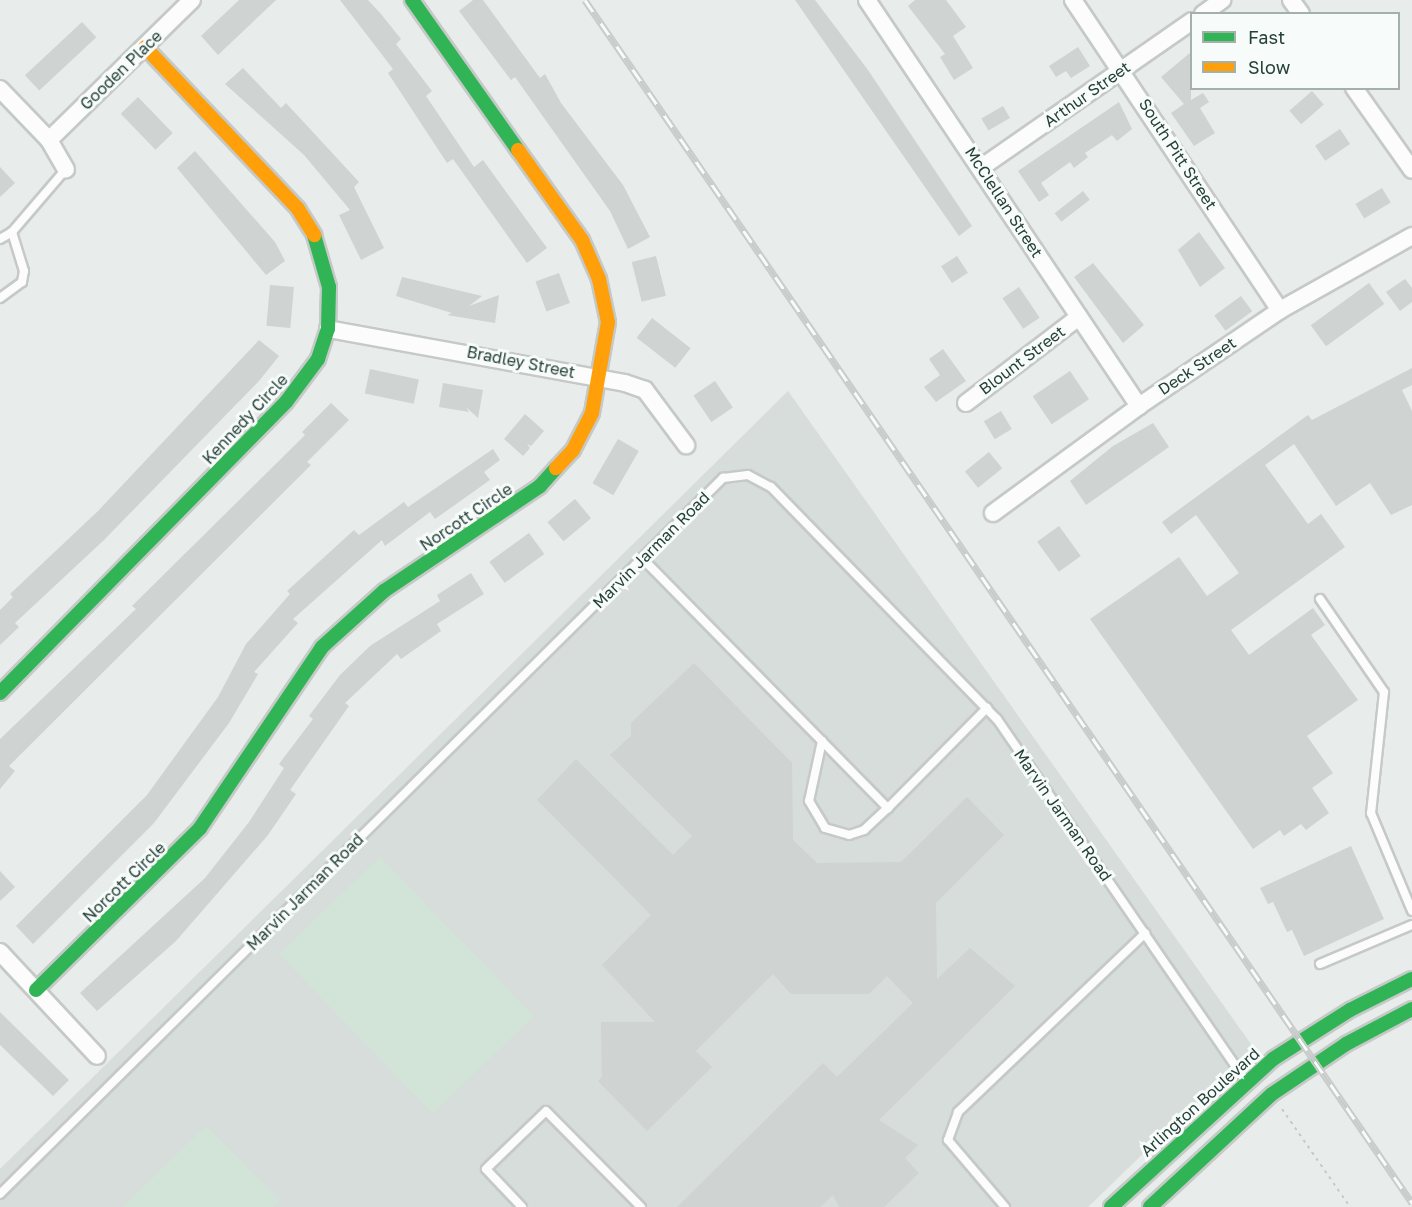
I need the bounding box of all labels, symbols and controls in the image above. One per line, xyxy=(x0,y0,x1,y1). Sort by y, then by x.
legend xyxy=(1190,12,1400,90)
street label: Gooden Place xyxy=(76,26,166,114)
text: Fast xyxy=(1248,26,1285,48)
text: Slow xyxy=(1248,56,1290,78)
street label: Arthur Street xyxy=(1040,57,1134,131)
street label: South Pitt Street xyxy=(1135,95,1221,213)
street label: McClellan Street xyxy=(961,143,1047,261)
street label: Blount Street xyxy=(975,322,1069,398)
street label: Deck Street xyxy=(1154,333,1240,399)
street label: Bradley Street xyxy=(465,342,577,382)
street label: Kennedy Circle xyxy=(198,370,292,468)
street label: Norcott Circle xyxy=(416,479,516,555)
street label: Marvin Jarman Road xyxy=(589,488,713,612)
street label: Marvin Jarman Road xyxy=(1010,745,1116,885)
street label: Marvin Jarman Road xyxy=(243,830,367,954)
street label: Norcott Circle xyxy=(79,838,169,926)
street label: Arlington Boulevard xyxy=(1137,1044,1263,1160)

